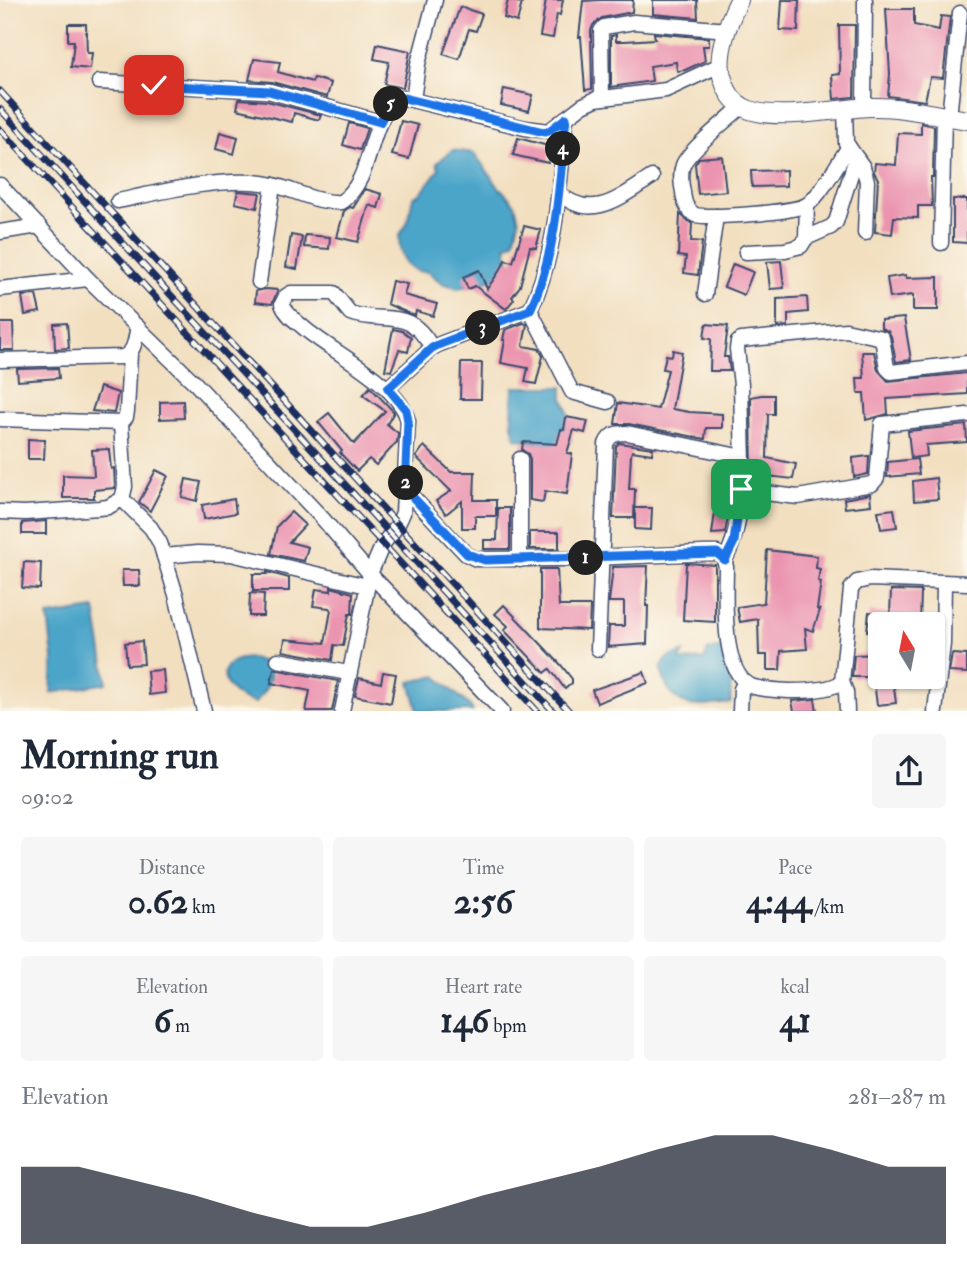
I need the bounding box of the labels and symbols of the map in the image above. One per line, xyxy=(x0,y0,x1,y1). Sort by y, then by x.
pin xyxy=(124,55,184,115)
pin: 5 xyxy=(374,86,408,122)
pin: 4 xyxy=(546,132,580,166)
pin: 3 xyxy=(466,310,500,346)
pin xyxy=(711,459,771,519)
pin: 2 xyxy=(388,466,424,500)
pin: 1 xyxy=(568,540,604,576)
north arrow xyxy=(868,612,945,690)

